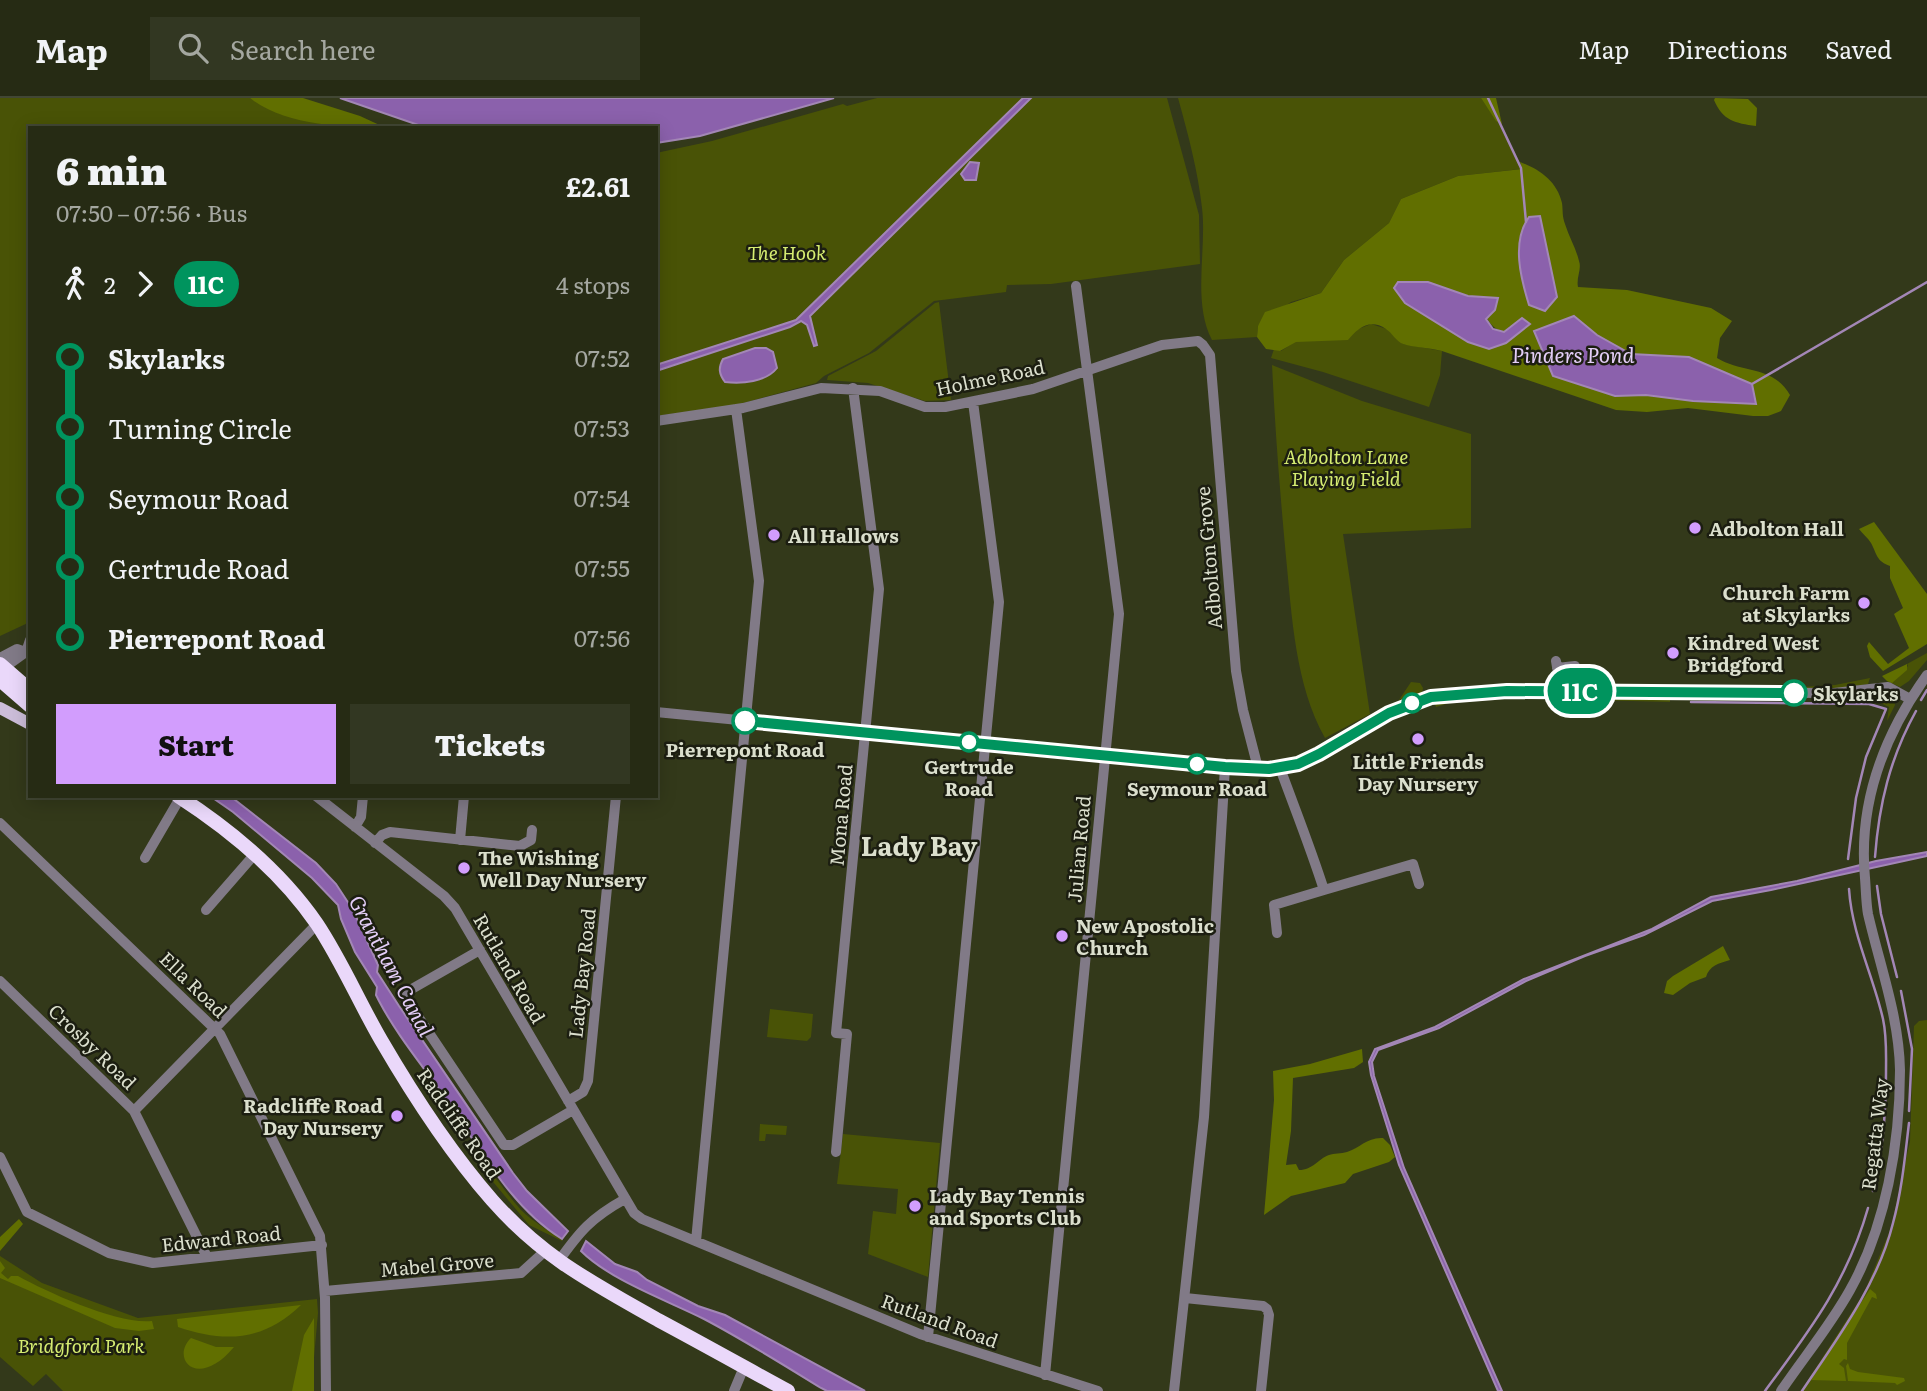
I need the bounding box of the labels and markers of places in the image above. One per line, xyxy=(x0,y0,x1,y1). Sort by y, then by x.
place label: Adbolton Hall xyxy=(1709,514,1844,542)
marker: Adbolton Hall xyxy=(1687,520,1703,536)
place label: All Hallows xyxy=(788,521,899,549)
marker: All Hallows xyxy=(766,527,782,543)
place label: Church Farm at Skylarks xyxy=(1722,578,1850,628)
marker: Church Farm at Skylarks xyxy=(1856,595,1872,611)
place label: Kindred West Bridgford xyxy=(1687,628,1820,678)
marker: Kindred West Bridgford xyxy=(1665,645,1681,661)
place label: Skylarks xyxy=(1813,679,1898,707)
marker: Skylarks xyxy=(1781,680,1807,706)
unlabelled marker xyxy=(1402,693,1422,713)
marker: Pierrepont Road xyxy=(732,708,758,734)
marker: Little Friends Day Nursery xyxy=(1410,731,1426,747)
marker: Gertrude Road xyxy=(959,732,979,752)
place label: Pierrepont Road xyxy=(666,735,825,763)
place label: Little Friends Day Nursery xyxy=(1352,747,1484,797)
place label: Gertrude Road xyxy=(924,752,1014,802)
marker: Seymour Road xyxy=(1187,754,1207,774)
place label: Seymour Road xyxy=(1127,774,1268,802)
place label: The Wishing Well Day Nursery xyxy=(478,843,647,893)
marker: The Wishing Well Day Nursery xyxy=(456,860,472,876)
place label: New Apostolic Church xyxy=(1076,911,1214,961)
marker: New Apostolic Church xyxy=(1054,928,1070,944)
place label: Radcliffe Road Day Nursery xyxy=(243,1091,383,1141)
marker: Radcliffe Road Day Nursery xyxy=(389,1108,405,1124)
place label: Lady Bay Tennis and Sports Club xyxy=(929,1181,1084,1231)
marker: Lady Bay Tennis and Sports Club xyxy=(907,1198,923,1214)

